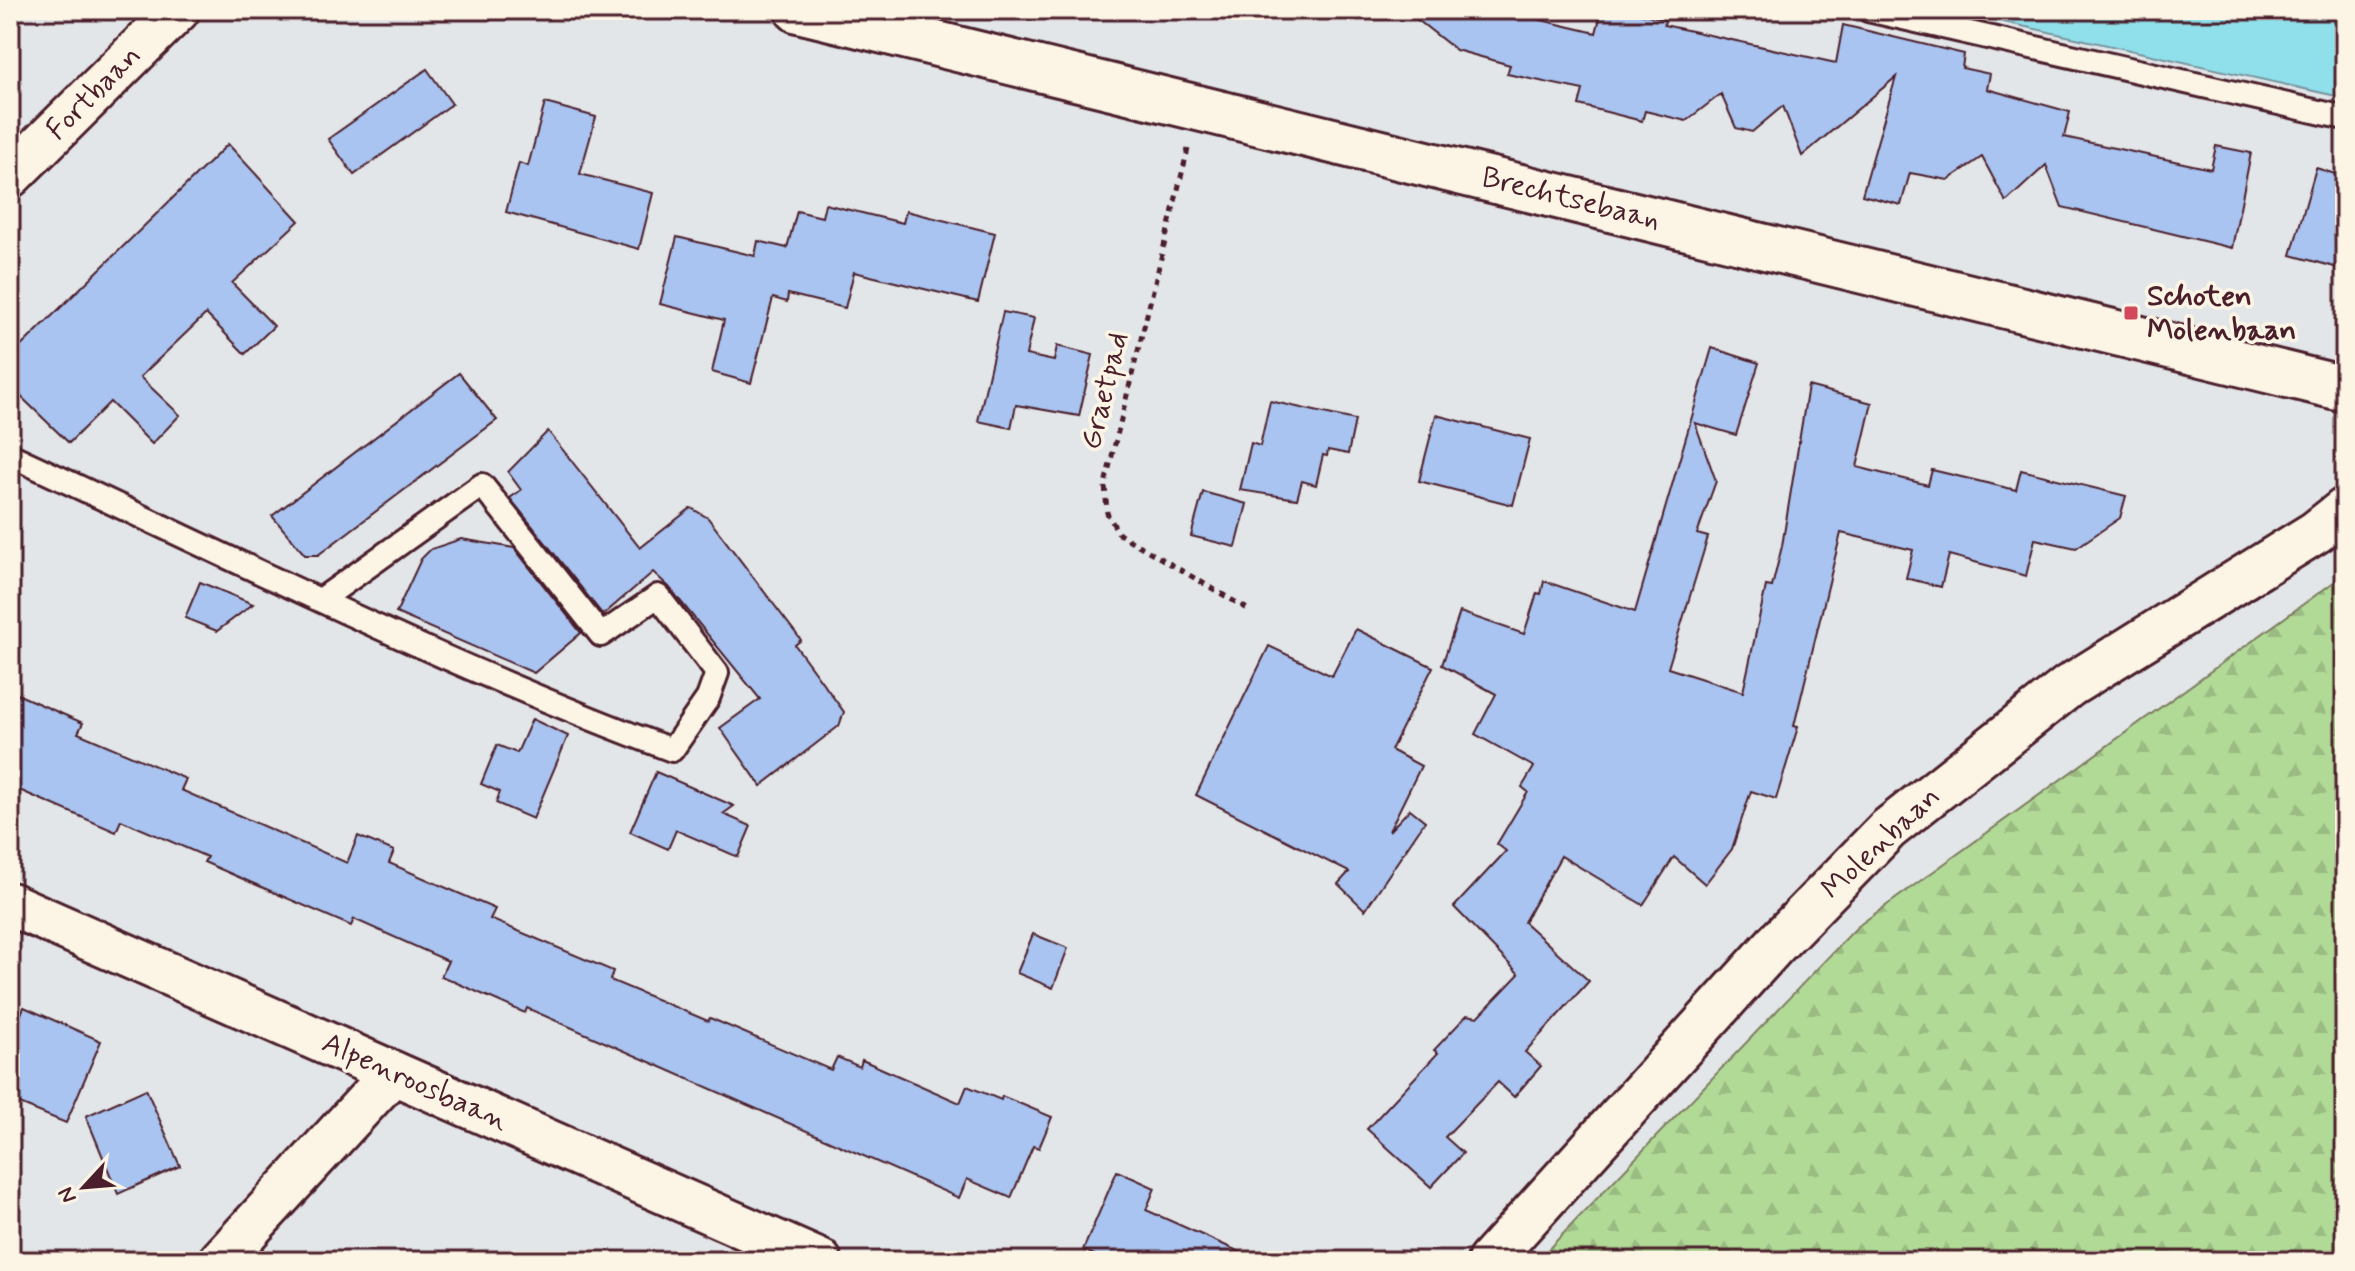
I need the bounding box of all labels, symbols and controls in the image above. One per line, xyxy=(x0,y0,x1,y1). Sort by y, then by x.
street label: Fortbaan xyxy=(38,37,150,149)
street label: Brechtsebaan xyxy=(1478,158,1664,240)
place label: Schoten Molenbaan xyxy=(2147,277,2296,350)
marker: Schoten Molenbaan xyxy=(2122,304,2140,322)
street label: Graetpad xyxy=(1072,328,1138,454)
street label: Molenbaan xyxy=(1813,778,1949,908)
street label: Alpenroosbaan xyxy=(316,1024,515,1141)
north arrow xyxy=(44,1147,124,1227)
text: N xyxy=(52,1182,84,1208)

